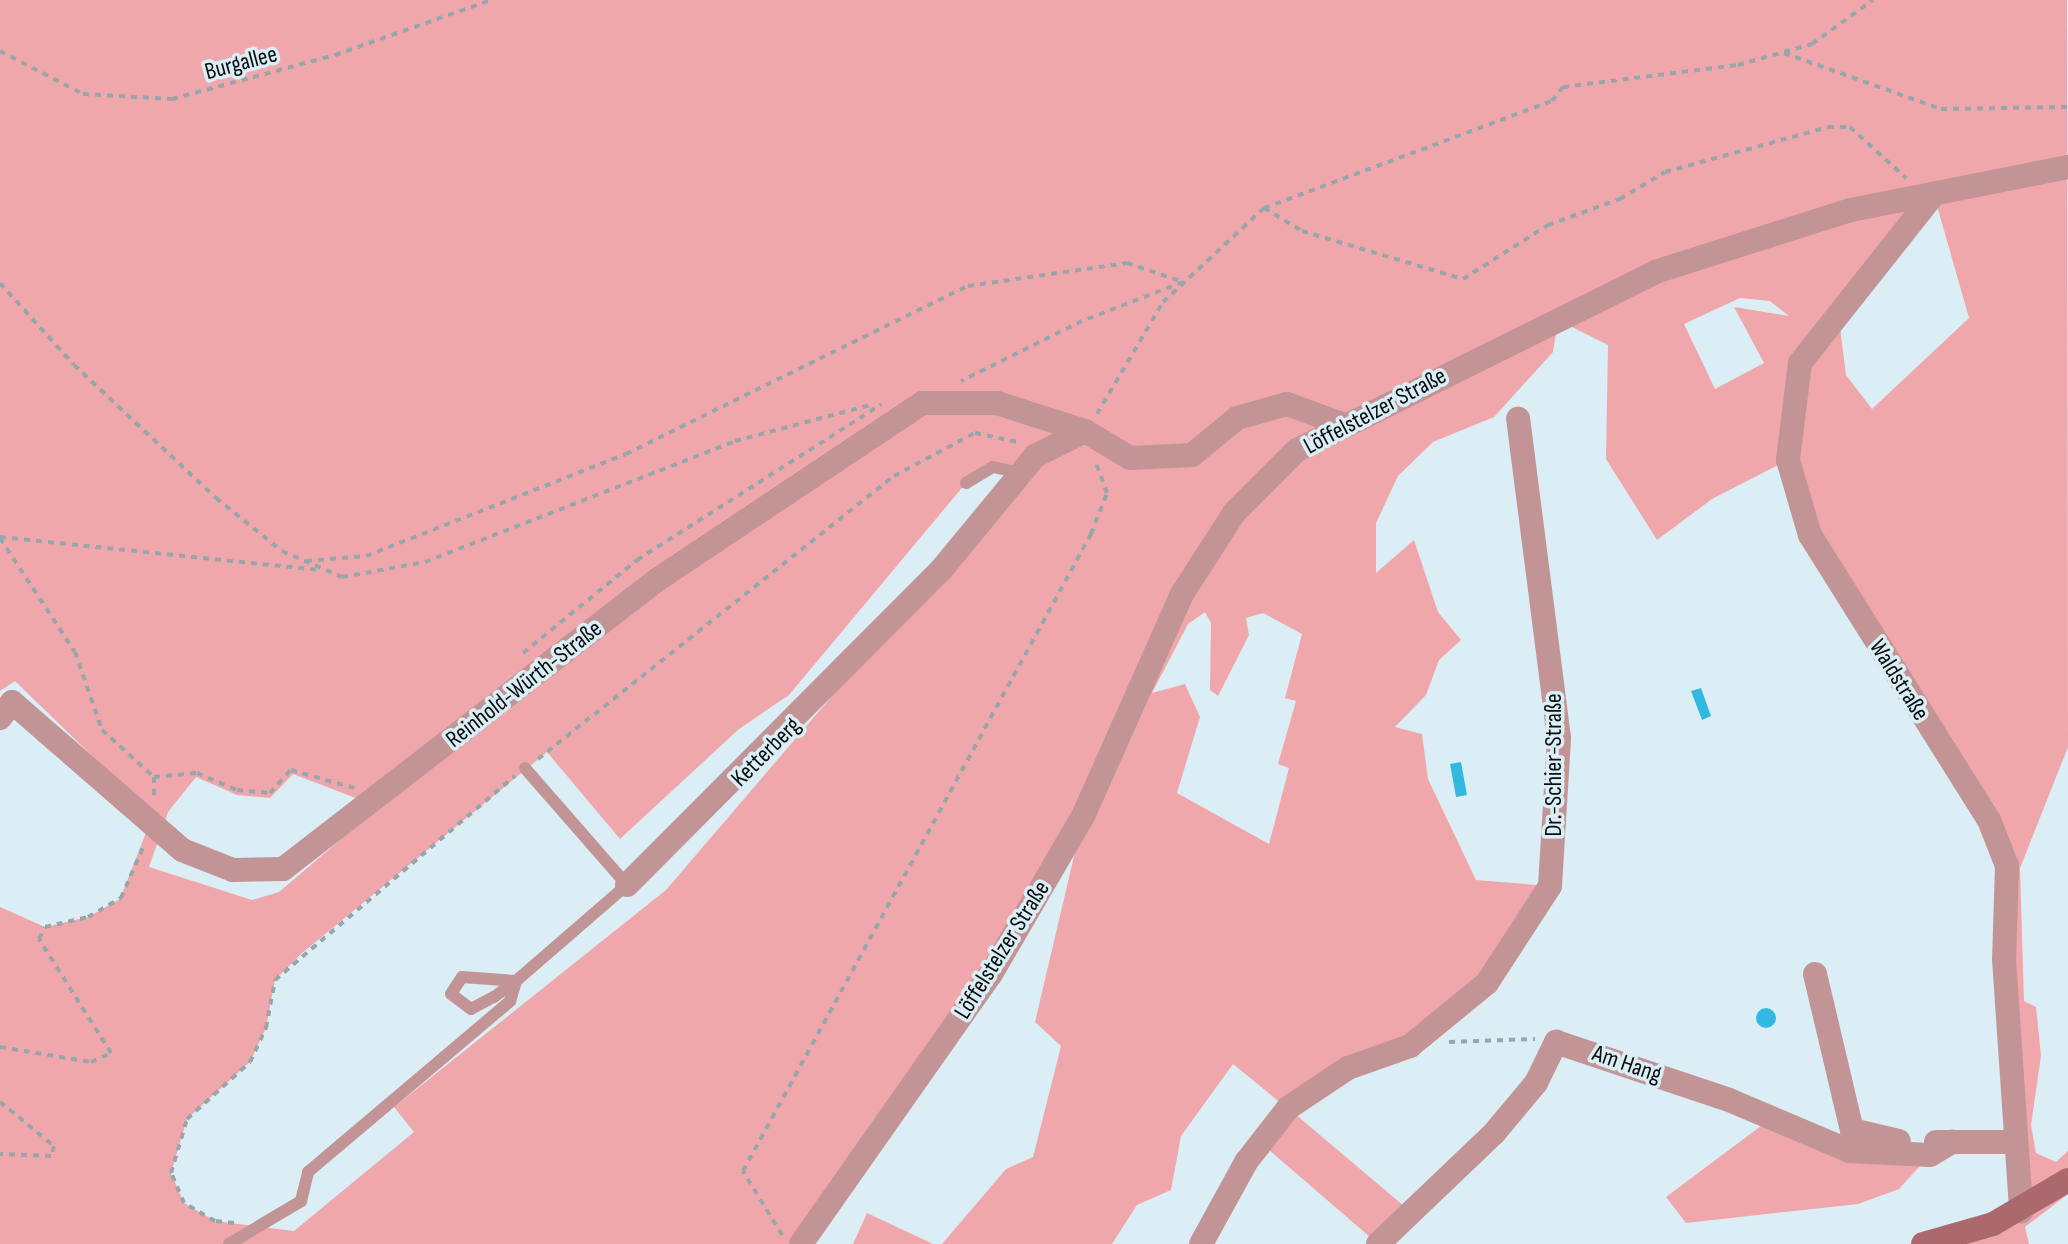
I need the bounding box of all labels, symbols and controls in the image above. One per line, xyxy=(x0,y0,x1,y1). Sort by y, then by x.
street label: Burgallee xyxy=(202,40,280,86)
street label: Löffelstelzer Straße xyxy=(1299,361,1451,461)
street label: Reinhold-Würth-Straße xyxy=(440,614,608,754)
street label: Waldstraße xyxy=(1863,634,1935,726)
street label: Dr.-Schier-Straße xyxy=(1540,693,1568,837)
street label: Ketterberg xyxy=(725,711,807,793)
street label: Löffelstelzer Straße xyxy=(948,876,1056,1024)
street label: Am Hang xyxy=(1589,1039,1665,1089)

